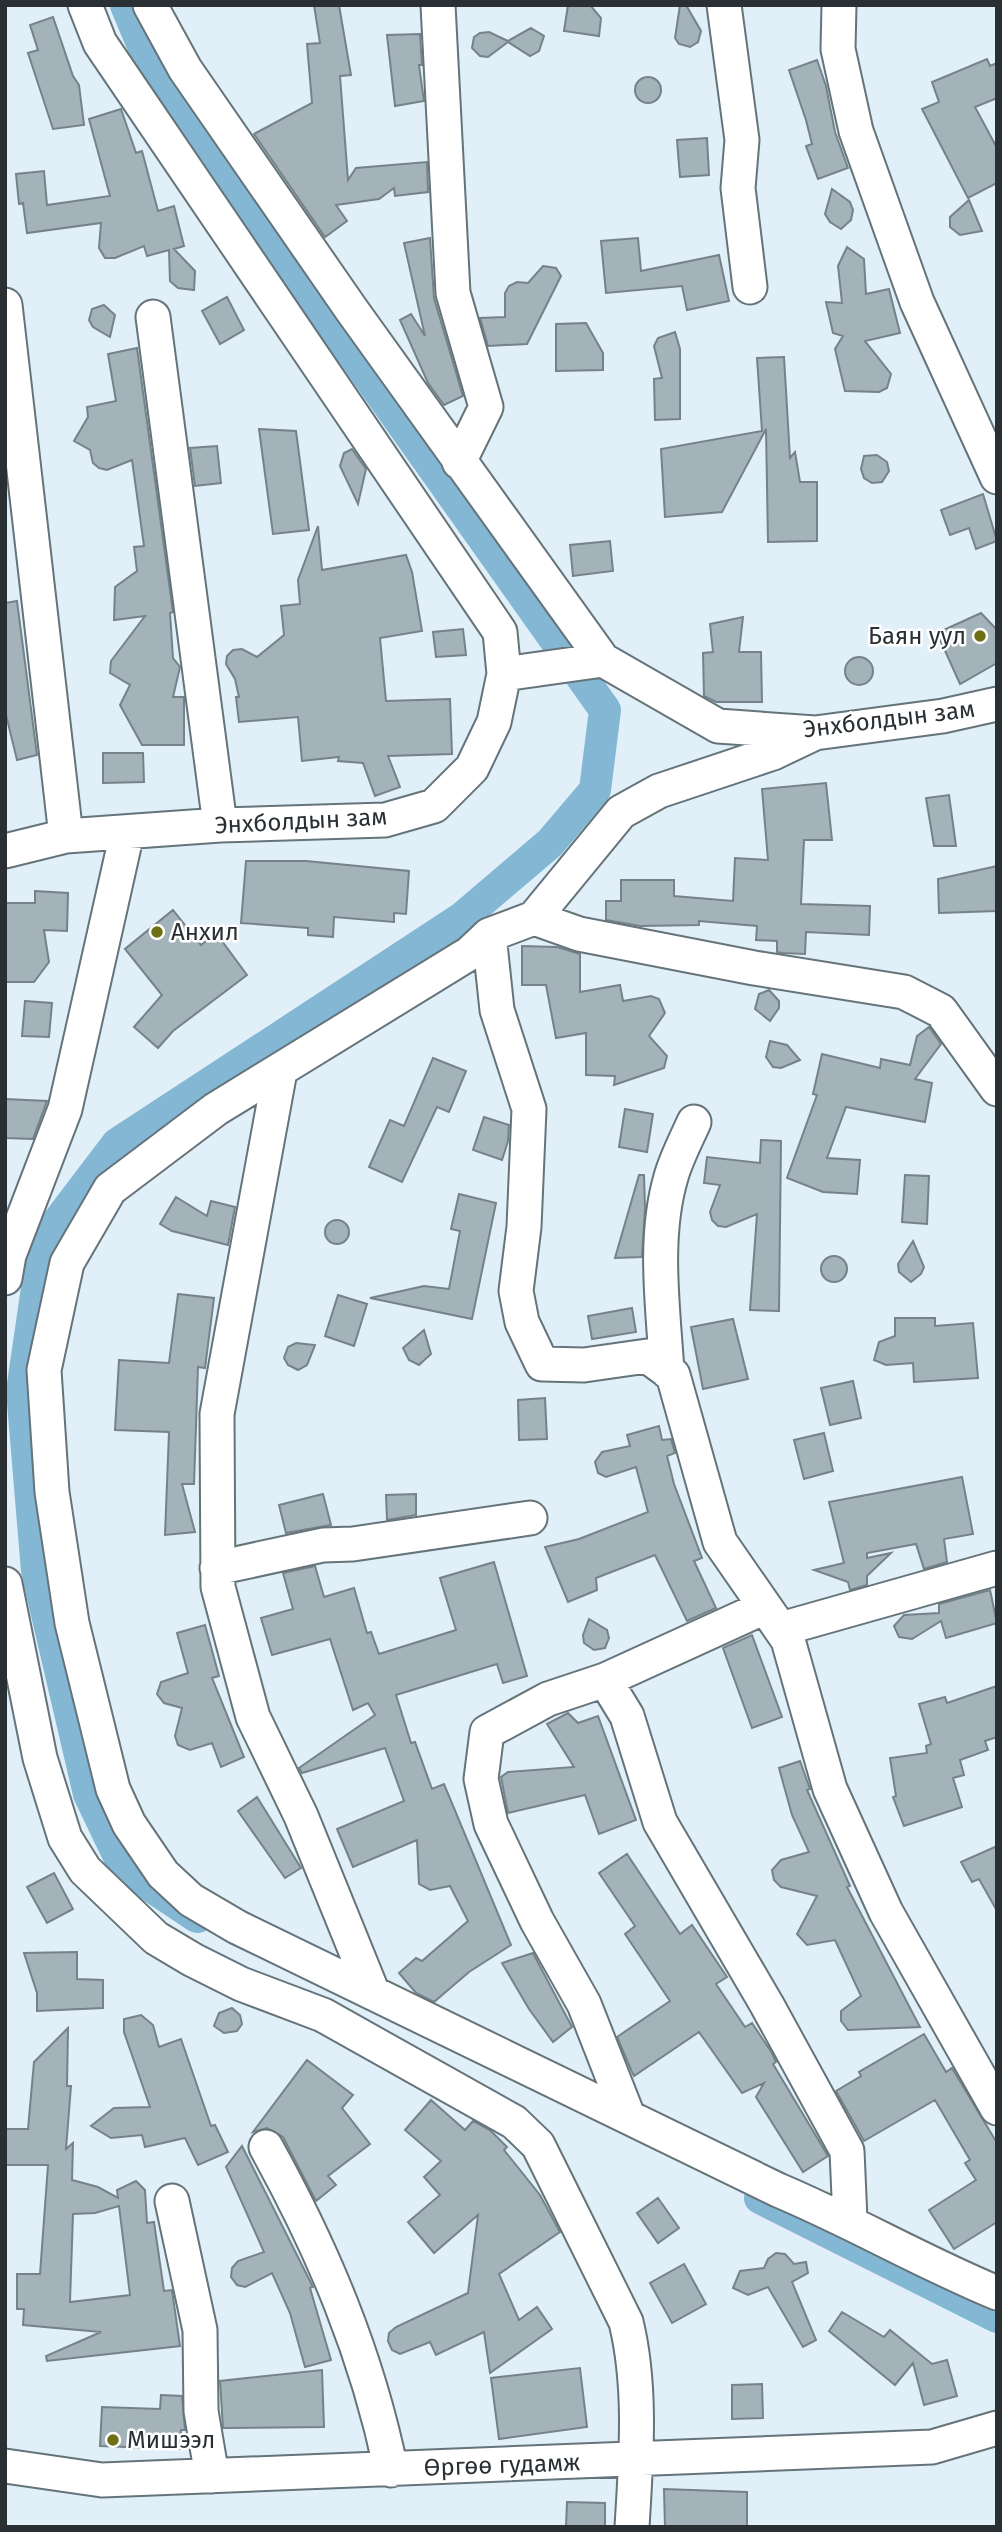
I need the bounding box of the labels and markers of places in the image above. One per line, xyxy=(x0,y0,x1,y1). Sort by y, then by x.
place label: Баян уул xyxy=(868,622,966,650)
marker: Баян уул xyxy=(972,628,988,644)
place label: Анхил xyxy=(171,918,239,946)
marker: Анхил xyxy=(149,924,165,940)
place label: Мишээл xyxy=(127,2426,215,2454)
marker: Мишээл xyxy=(105,2432,121,2448)

